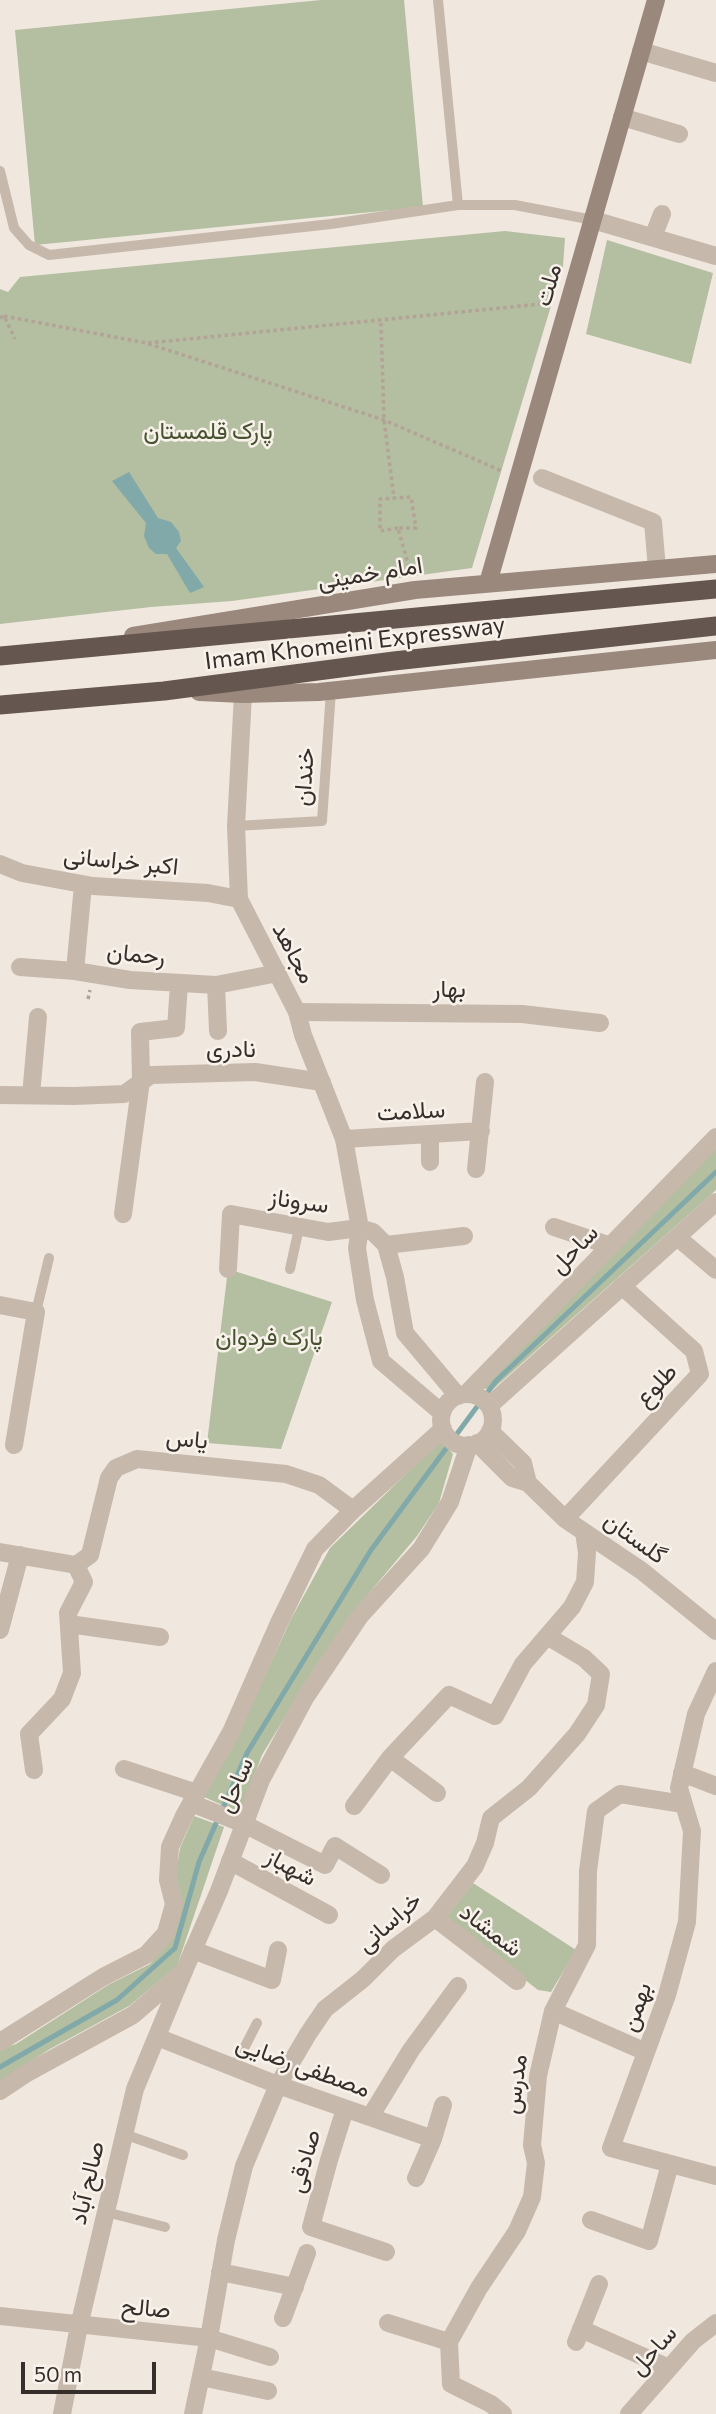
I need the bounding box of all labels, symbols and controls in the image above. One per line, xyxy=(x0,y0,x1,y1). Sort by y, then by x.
street label: ملت xyxy=(528,260,568,310)
park label: پارک قلمستان xyxy=(143,417,273,445)
street label: امام خمینی xyxy=(316,551,424,595)
street label: Imam Khomeini Expressway xyxy=(203,610,507,676)
street label: خندان xyxy=(288,747,320,807)
street label: اکبر خراسانی xyxy=(62,841,180,881)
street label: مجاهد xyxy=(266,918,322,988)
street label: رحمان xyxy=(105,937,167,971)
street label: بهار xyxy=(432,975,466,1003)
street label: نادری xyxy=(206,1035,256,1063)
street label: سلامت xyxy=(376,1095,446,1127)
street label: سروناز xyxy=(267,1183,331,1219)
street label: ساحل xyxy=(544,1218,604,1280)
park label: پارک فردوان xyxy=(215,1323,323,1351)
street label: طلوع xyxy=(629,1357,683,1413)
street label: یاس xyxy=(165,1423,209,1455)
street label: گلستان xyxy=(598,1506,672,1570)
street label: ساحل xyxy=(211,1753,259,1817)
street label: شهباز xyxy=(261,1842,321,1892)
street label: خراسانی xyxy=(351,1886,427,1958)
street label: شمشاد xyxy=(454,1897,528,1963)
street label: بهمن xyxy=(614,1979,658,2035)
street label: مصطفی رضایی xyxy=(232,2028,374,2104)
street label: مدرس xyxy=(497,2052,533,2116)
street label: صادقی xyxy=(281,2126,327,2196)
street label: صالح آباد xyxy=(63,2138,111,2228)
street label: صالح xyxy=(120,2291,172,2325)
street label: ساحل xyxy=(623,2319,683,2381)
scale bar xyxy=(24,2348,159,2392)
text: 50 m xyxy=(34,2361,82,2386)

